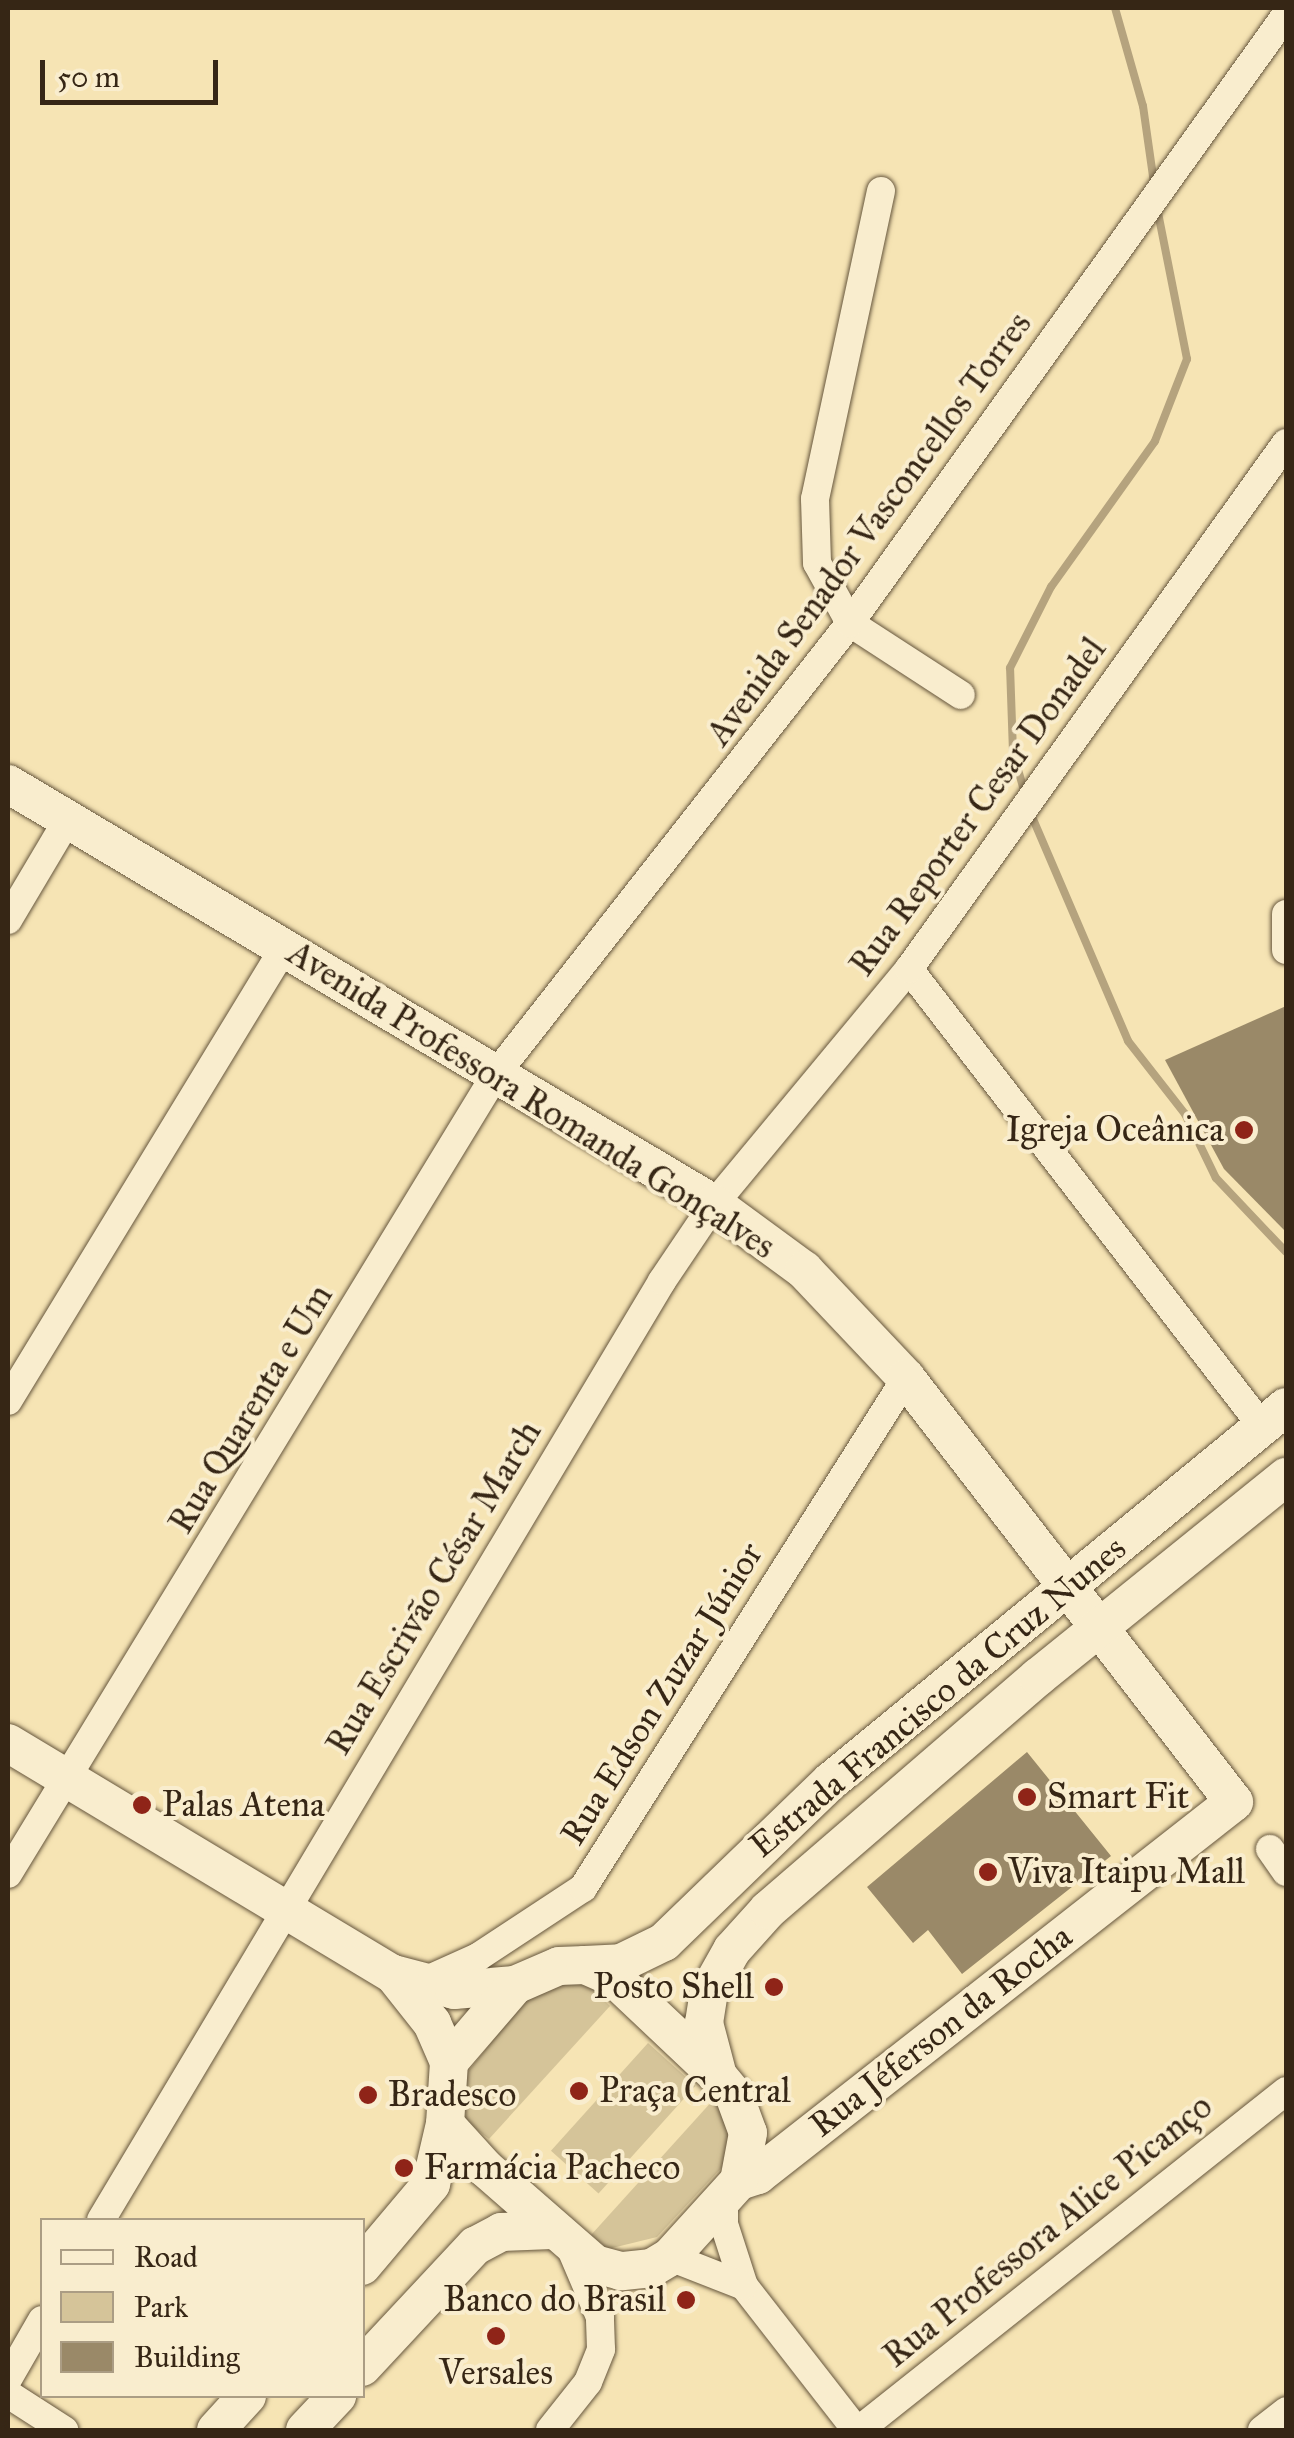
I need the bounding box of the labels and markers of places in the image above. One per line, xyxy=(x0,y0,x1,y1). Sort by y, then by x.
place label: Igreja Oceânica xyxy=(1006,1109,1224,1151)
marker: Igreja Oceânica xyxy=(1233,1119,1255,1141)
place label: Smart Fit xyxy=(1047,1776,1189,1818)
place label: Palas Atena xyxy=(162,1784,325,1826)
marker: Smart Fit xyxy=(1016,1786,1038,1808)
marker: Palas Atena xyxy=(131,1794,153,1816)
place label: Viva Itaipu Mall xyxy=(1008,1851,1245,1893)
marker: Viva Itaipu Mall xyxy=(977,1861,999,1883)
place label: Posto Shell xyxy=(593,1966,754,2008)
marker: Posto Shell xyxy=(763,1976,785,1998)
place label: Praça Central xyxy=(599,2070,791,2112)
place label: Bradesco xyxy=(388,2074,516,2116)
marker: Praça Central xyxy=(568,2080,590,2102)
marker: Bradesco xyxy=(357,2084,379,2106)
place label: Farmácia Pacheco xyxy=(424,2147,680,2189)
marker: Farmácia Pacheco xyxy=(393,2157,415,2179)
place label: Banco do Brasil xyxy=(443,2279,666,2321)
marker: Banco do Brasil xyxy=(675,2289,697,2311)
marker: Versales xyxy=(485,2325,507,2347)
place label: Versales xyxy=(439,2352,553,2394)

